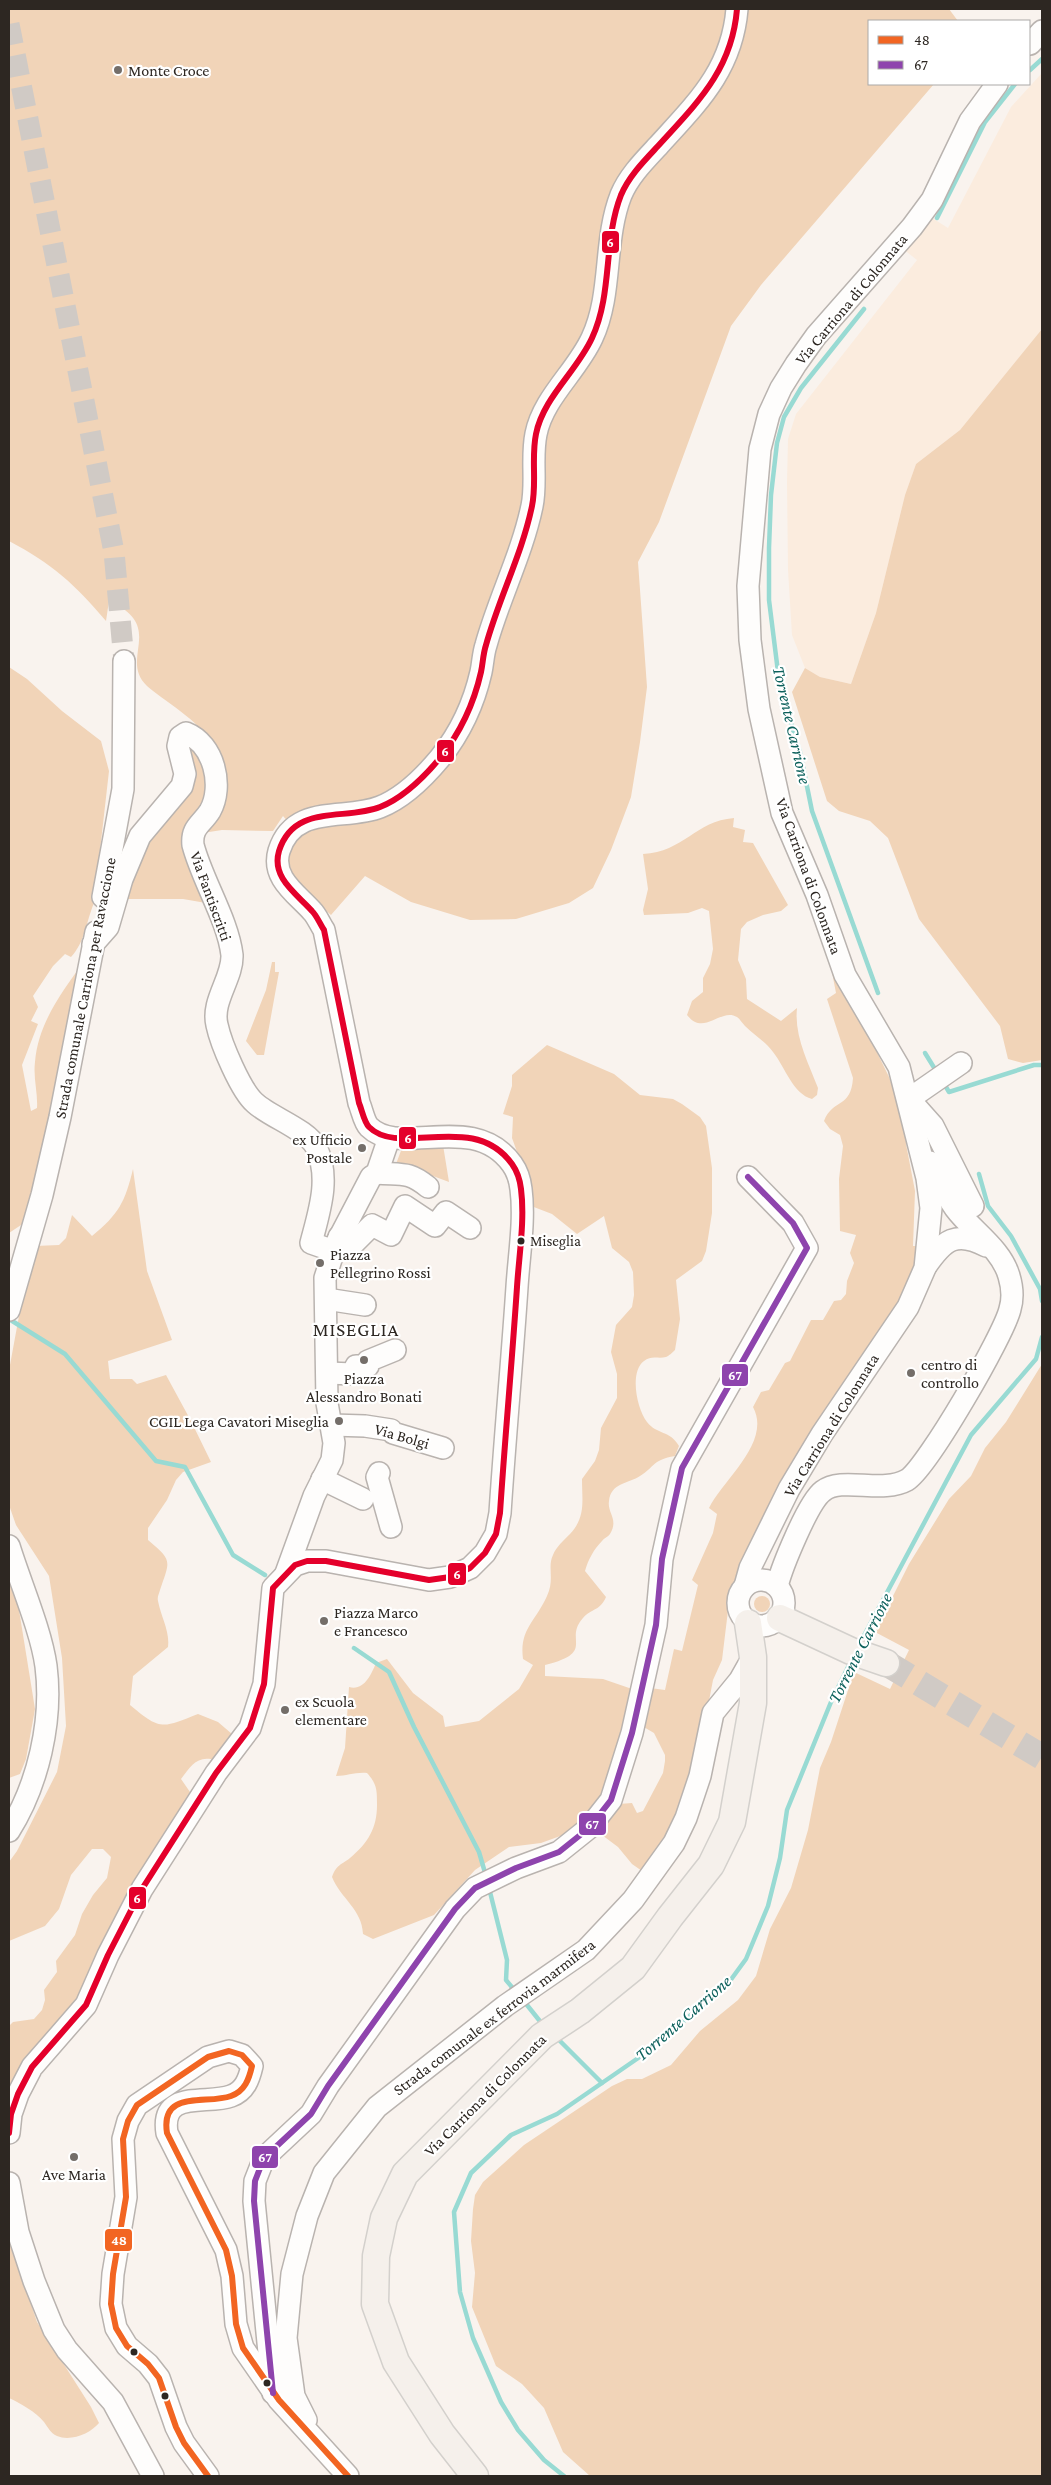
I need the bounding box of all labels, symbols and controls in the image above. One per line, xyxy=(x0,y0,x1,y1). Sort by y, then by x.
legend xyxy=(868,20,1031,85)
text: 48 xyxy=(914,32,930,48)
text: 67 xyxy=(914,57,928,73)
place label: Monte Croce xyxy=(128,62,209,79)
marker: Monte Croce xyxy=(112,64,124,76)
line badge: 6 xyxy=(601,230,620,254)
street label: Via Carriona di Colonnata xyxy=(791,230,911,368)
text: 6 xyxy=(606,234,614,250)
water label: Torrente Carrione xyxy=(769,664,815,786)
line badge: 6 xyxy=(436,739,455,763)
text: 6 xyxy=(441,743,449,759)
street label: Via Carriona di Colonnata xyxy=(773,796,845,957)
street label: Via Fantiscritti xyxy=(187,849,235,943)
street label: Strada comunale Carriona per Ravaccione xyxy=(51,856,120,1120)
line badge: 6 xyxy=(398,1126,417,1150)
text: 6 xyxy=(404,1130,412,1146)
place label: ex Ufficio Postale xyxy=(292,1131,352,1166)
marker: ex Ufficio Postale xyxy=(356,1142,368,1154)
place label: Miseglia xyxy=(530,1233,581,1250)
marker: Miseglia xyxy=(516,1236,526,1246)
place label: Piazza Pellegrino Rossi xyxy=(330,1246,431,1282)
marker: Piazza Pellegrino Rossi xyxy=(314,1257,326,1269)
district label: MISEGLIA xyxy=(313,1319,399,1340)
street label: Via Carriona di Colonnata xyxy=(780,1350,882,1499)
marker: Piazza Alessandro Bonati xyxy=(358,1354,370,1366)
place label: centro di controllo xyxy=(921,1356,979,1391)
line badge: 67 xyxy=(721,1363,749,1387)
text: 67 xyxy=(728,1367,742,1383)
marker: centro di controllo xyxy=(905,1367,917,1379)
place label: Piazza Alessandro Bonati xyxy=(306,1370,422,1405)
place label: CGIL Lega Cavatori Miseglia xyxy=(149,1413,330,1431)
marker: CGIL Lega Cavatori Miseglia xyxy=(333,1415,345,1427)
street label: Via Bolgi xyxy=(372,1420,431,1453)
line badge: 6 xyxy=(447,1562,467,1586)
text: 6 xyxy=(453,1566,461,1582)
water label: Torrente Carrione xyxy=(824,1590,896,1706)
place label: Piazza Marco e Francesco xyxy=(334,1604,418,1639)
marker: Piazza Marco e Francesco xyxy=(318,1615,330,1627)
place label: ex Scuola elementare xyxy=(295,1693,367,1728)
marker: ex Scuola elementare xyxy=(279,1704,291,1716)
line badge: 67 xyxy=(578,1812,607,1836)
text: 67 xyxy=(585,1816,599,1832)
line badge: 6 xyxy=(128,1886,147,1910)
text: 6 xyxy=(133,1890,141,1906)
street label: Strada comunale ex ferrovia marmifera xyxy=(390,1935,599,2098)
water label: Torrente Carrione xyxy=(631,1971,735,2065)
street label: Via Carriona di Colonnata xyxy=(421,2030,550,2159)
line badge: 67 xyxy=(251,2145,279,2169)
text: 67 xyxy=(258,2149,272,2165)
marker: Ave Maria xyxy=(68,2151,80,2163)
place label: Ave Maria xyxy=(42,2166,107,2183)
line badge: 48 xyxy=(104,2228,133,2252)
text: 48 xyxy=(111,2232,127,2248)
unlabelled marker xyxy=(129,2347,139,2357)
unlabelled marker xyxy=(262,2378,272,2388)
unlabelled marker xyxy=(160,2391,170,2401)

